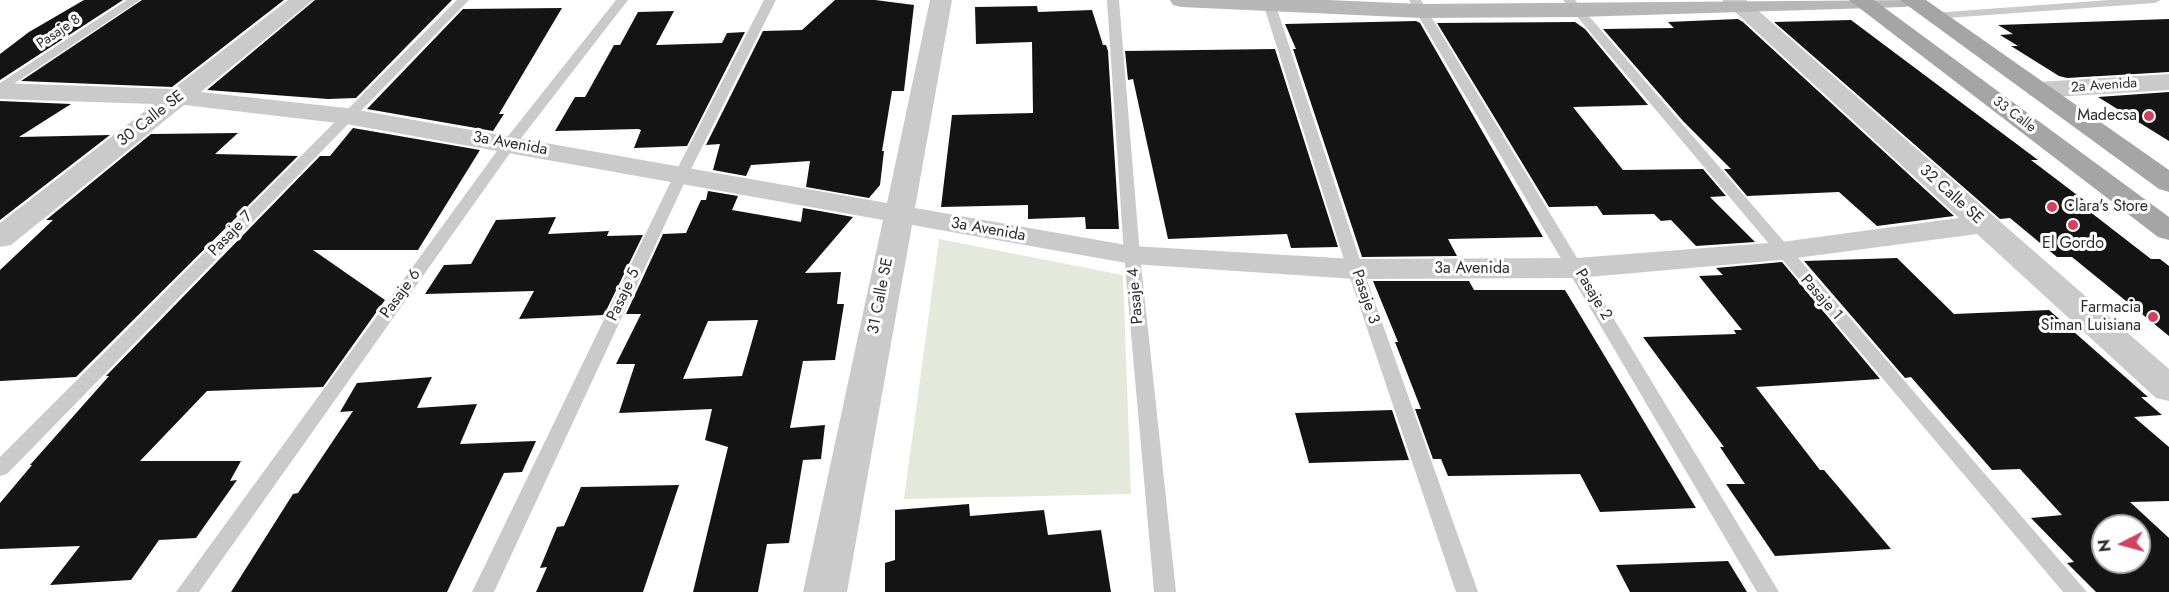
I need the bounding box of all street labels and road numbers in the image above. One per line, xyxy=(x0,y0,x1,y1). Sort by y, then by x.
street label: Pasaje 8 xyxy=(34,11,84,53)
street label: 2a Avenida xyxy=(2070,75,2138,97)
street label: 30 Calle SE xyxy=(114,87,188,151)
street label: 33 Calle xyxy=(1989,93,2039,137)
street label: 3a Avenida xyxy=(471,128,549,160)
street label: 32 Calle SE xyxy=(1915,161,1987,229)
street label: Pasaje 7 xyxy=(205,207,257,261)
street label: 3a Avenida xyxy=(949,214,1027,246)
street label: 31 Calle SE xyxy=(864,256,898,336)
street label: 3a Avenida xyxy=(1434,259,1510,279)
street label: Pasaje 5 xyxy=(603,265,645,325)
street label: Pasaje 6 xyxy=(377,266,425,322)
street label: Pasaje 2 xyxy=(1570,266,1616,324)
street label: Pasaje 4 xyxy=(1124,267,1148,325)
street label: Pasaje 3 xyxy=(1347,267,1383,327)
street label: Pasaje 1 xyxy=(1796,271,1846,325)

